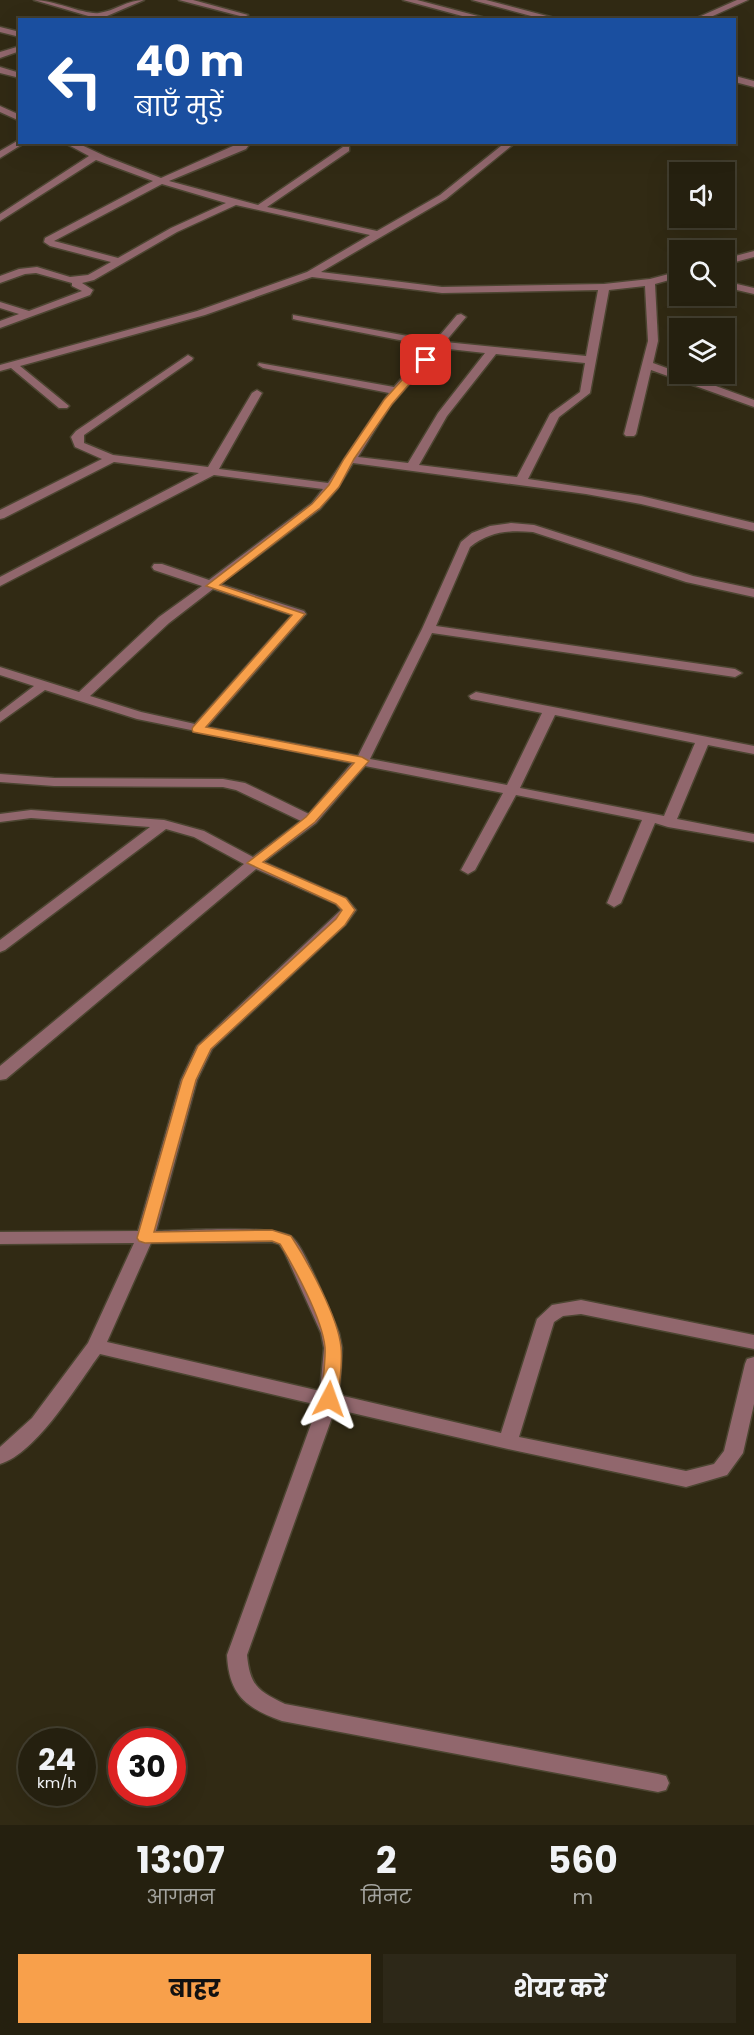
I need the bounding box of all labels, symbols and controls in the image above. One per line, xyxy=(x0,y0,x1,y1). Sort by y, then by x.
text: 40 m xyxy=(135,32,244,91)
icon: left xyxy=(36,42,114,120)
text: बाएँ मुड़ें xyxy=(135,88,223,125)
map controls xyxy=(669,162,735,384)
button: sound xyxy=(669,162,735,228)
button: search xyxy=(669,240,735,306)
button: layers xyxy=(669,318,735,384)
pin xyxy=(400,334,451,385)
icon: arrive xyxy=(409,343,442,376)
position arrow xyxy=(297,1367,361,1431)
speed limit sign: 30 xyxy=(108,1728,186,1806)
text: 24 xyxy=(38,1738,76,1781)
text: km/h xyxy=(37,1772,77,1793)
text: 13:07 xyxy=(136,1835,225,1886)
text: 2 xyxy=(376,1835,397,1886)
text: 560 xyxy=(548,1835,618,1886)
text: आगमन xyxy=(146,1883,215,1911)
text: मिनट xyxy=(361,1883,411,1911)
text: m xyxy=(572,1883,593,1911)
button: बाहर xyxy=(18,1954,371,2023)
button: शेयर करें xyxy=(383,1954,736,2023)

